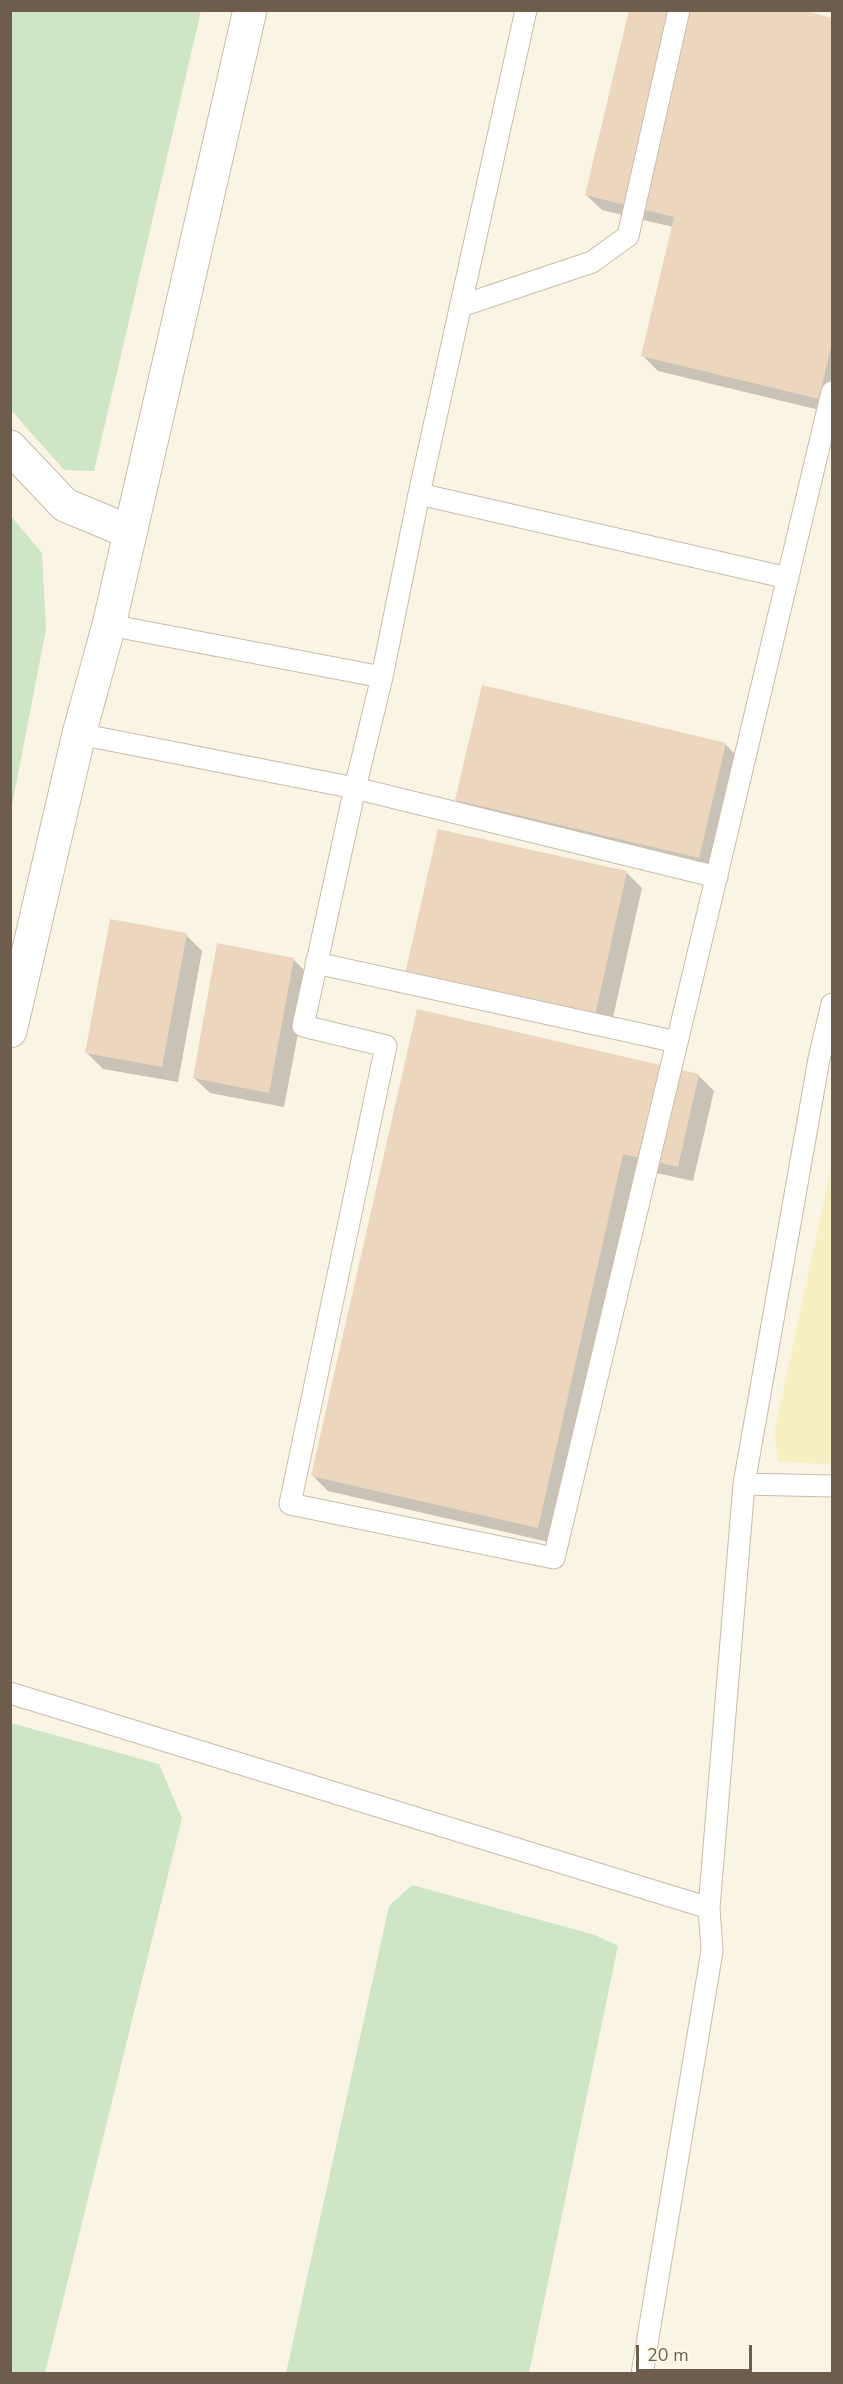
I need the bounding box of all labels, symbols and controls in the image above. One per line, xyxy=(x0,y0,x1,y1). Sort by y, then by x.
scale bar xyxy=(639,2333,754,2371)
text: 20 m xyxy=(647,2343,689,2367)

